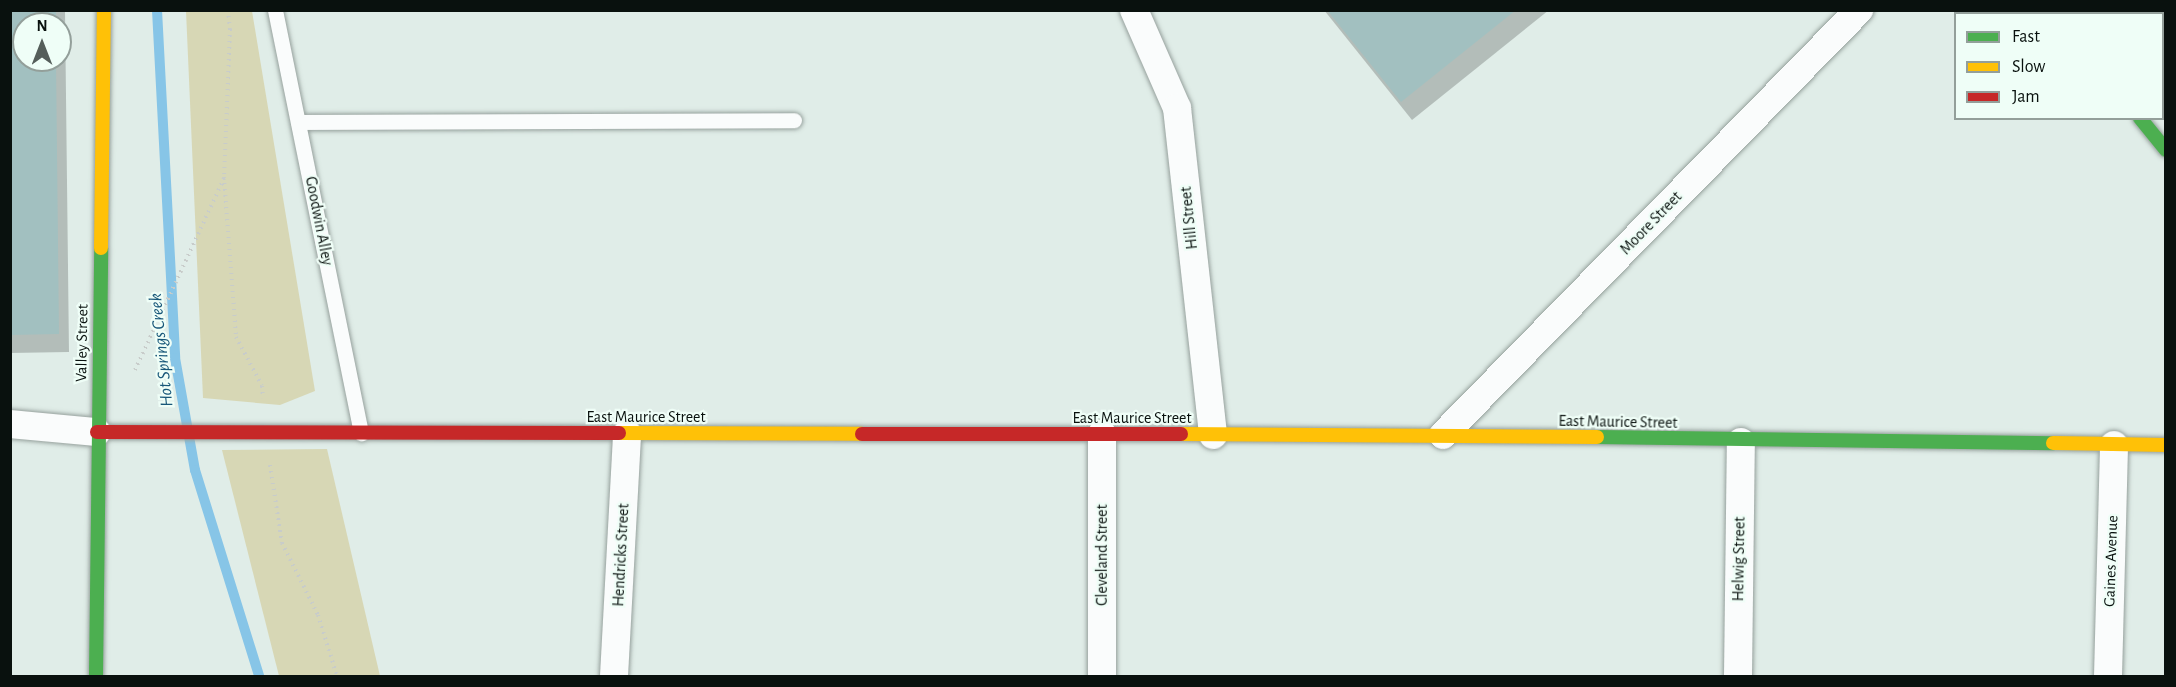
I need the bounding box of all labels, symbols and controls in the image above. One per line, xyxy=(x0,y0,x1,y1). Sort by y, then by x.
north arrow xyxy=(12,12,72,72)
legend xyxy=(1954,12,2164,120)
text: N xyxy=(36,18,48,34)
text: Fast xyxy=(2012,28,2040,46)
text: Slow xyxy=(2012,58,2045,76)
text: Jam xyxy=(2012,88,2040,106)
street label: Goodwin Alley xyxy=(301,175,337,267)
street label: Hill Street xyxy=(1176,186,1202,250)
street label: Moore Street xyxy=(1616,187,1686,259)
water label: Hot Springs Creek xyxy=(145,292,179,408)
street label: Valley Street xyxy=(72,304,92,382)
street label: East Maurice Street xyxy=(586,407,706,427)
street label: East Maurice Street xyxy=(1072,408,1192,428)
street label: East Maurice Street xyxy=(1558,411,1678,433)
street label: Hendricks Street xyxy=(609,503,633,607)
street label: Cleveland Street xyxy=(1092,504,1112,606)
street label: Gaines Avenue xyxy=(2100,515,2122,607)
street label: Helwig Street xyxy=(1729,516,1749,602)

